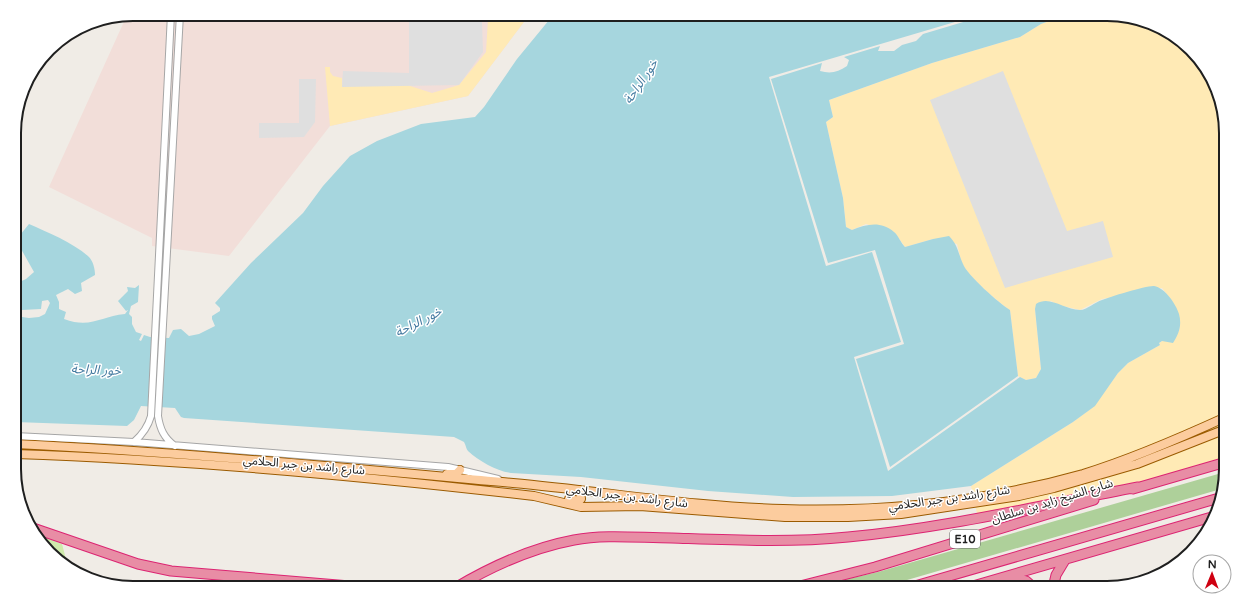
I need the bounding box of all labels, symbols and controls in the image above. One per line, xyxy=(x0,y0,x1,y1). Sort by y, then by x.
water label: خور الراحة xyxy=(620,56,662,107)
water label: خور الراحة xyxy=(392,303,445,340)
water label: خور الراحة xyxy=(71,361,122,379)
street label: شارع راشد بن جبر الحلامي xyxy=(242,453,366,480)
street label: شارع الشيخ زايد بن سلطان xyxy=(989,476,1115,528)
street label: شارع راشد بن جبر الحلامي xyxy=(565,482,689,513)
street label: شارع راشد بن جبر الحلامي xyxy=(887,483,1011,516)
road number: E10 xyxy=(950,530,980,548)
north arrow xyxy=(1192,554,1232,594)
text: N xyxy=(1208,558,1217,571)

